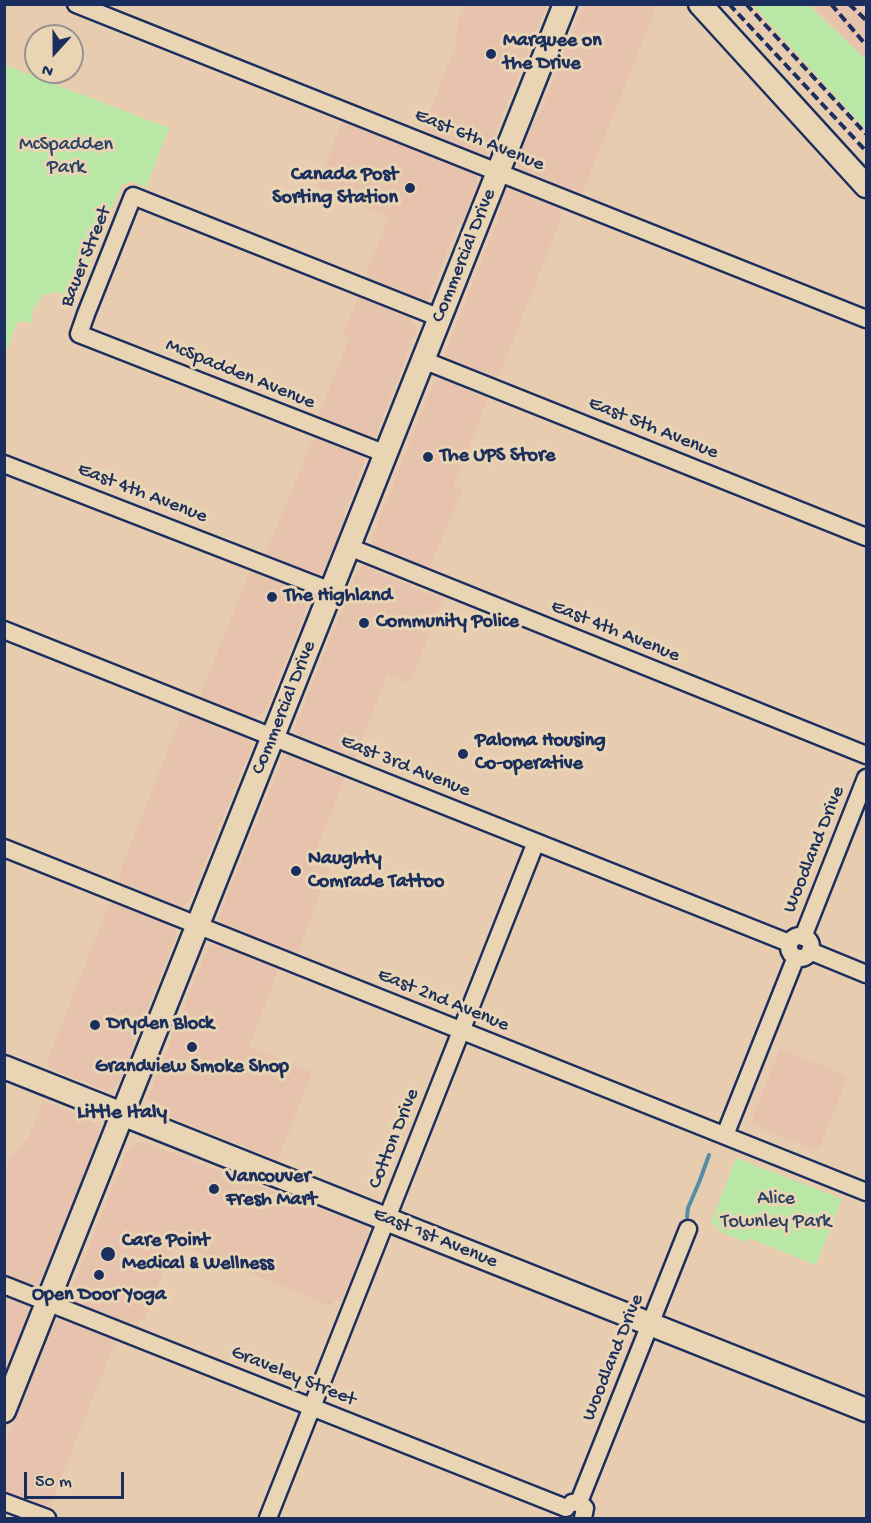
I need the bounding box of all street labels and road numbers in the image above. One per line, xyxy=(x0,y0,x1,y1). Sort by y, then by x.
street label: East 6th Avenue xyxy=(411,104,547,178)
street label: Commercial Drive xyxy=(427,186,503,326)
street label: Bauer Street xyxy=(56,203,118,311)
street label: McSpadden Avenue xyxy=(162,334,318,416)
street label: East 5th Avenue xyxy=(584,392,722,466)
street label: East 4th Avenue xyxy=(74,458,210,530)
street label: East 4th Avenue xyxy=(547,595,683,669)
street label: Commercial Drive xyxy=(247,638,323,778)
street label: East 3rd Avenue xyxy=(337,730,473,804)
street label: Woodland Drive xyxy=(779,783,851,917)
street label: East 2nd Avenue xyxy=(374,964,512,1038)
street label: Cotton Drive xyxy=(364,1085,426,1193)
street label: East 1st Avenue xyxy=(369,1203,501,1275)
street label: Woodland Drive xyxy=(578,1291,650,1425)
street label: Graveley Street xyxy=(227,1341,359,1413)

